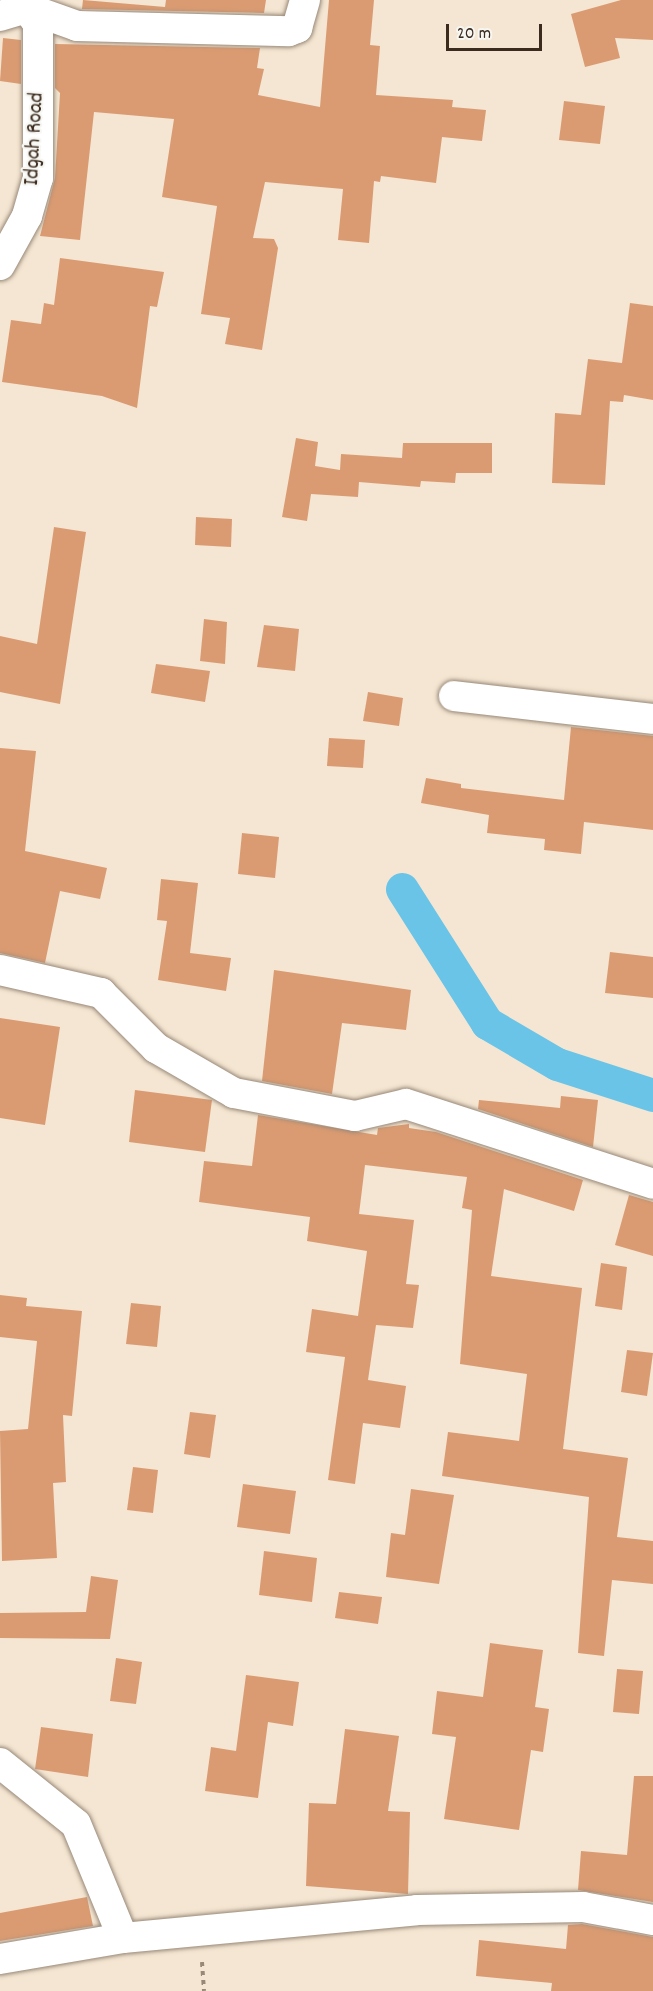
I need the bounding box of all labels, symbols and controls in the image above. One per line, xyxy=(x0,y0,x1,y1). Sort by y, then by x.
scale bar xyxy=(449,12,545,50)
text: 20 m xyxy=(457,22,491,47)
street label: Idgah Road xyxy=(19,92,51,186)

